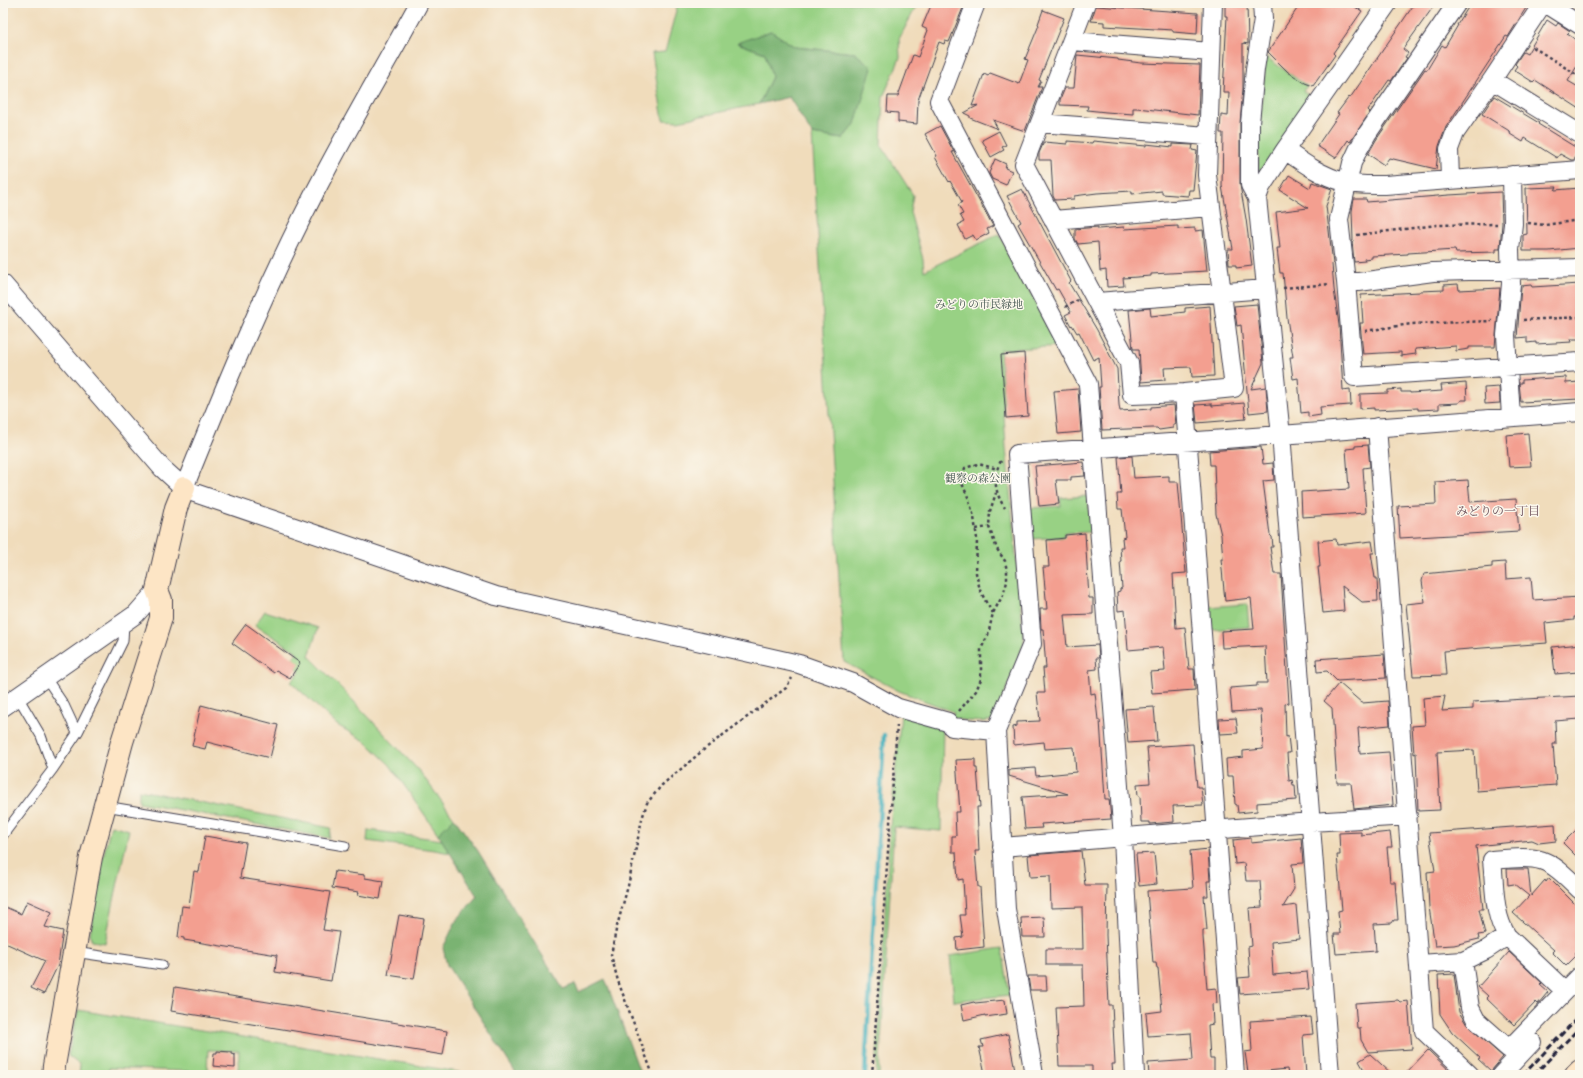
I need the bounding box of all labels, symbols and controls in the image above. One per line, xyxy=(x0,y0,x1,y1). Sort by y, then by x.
park label: みどりの市民緑地 xyxy=(935,297,1023,312)
park label: 観察の森公園 xyxy=(945,471,1011,486)
district label: みどりの一丁目 xyxy=(1456,503,1540,519)

